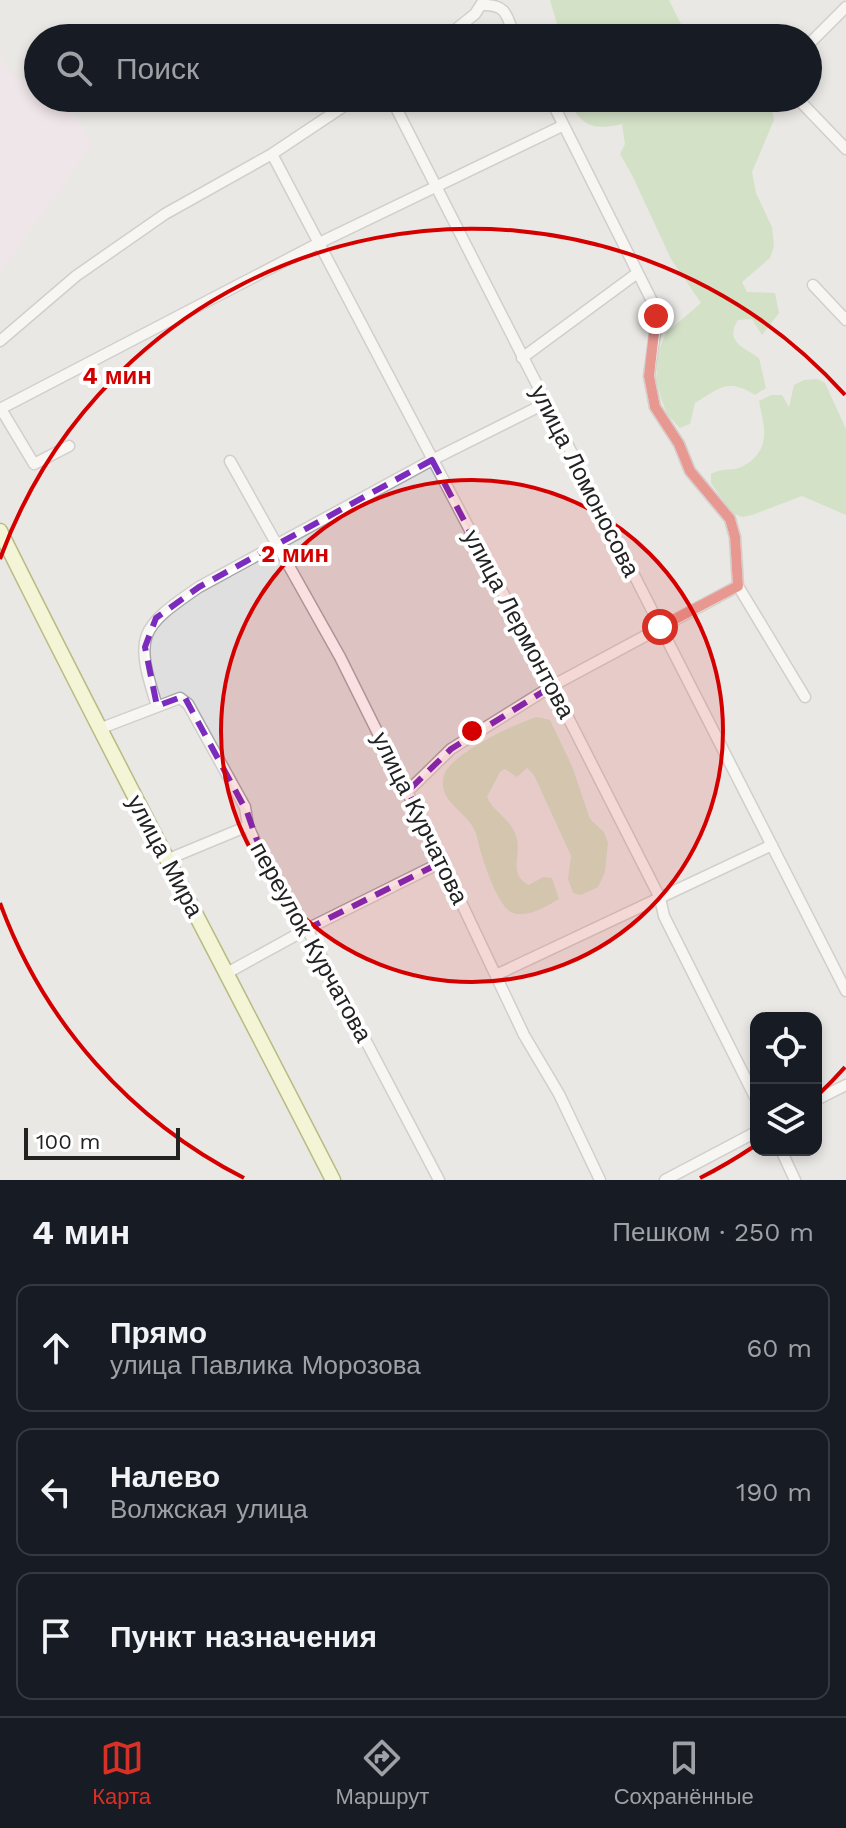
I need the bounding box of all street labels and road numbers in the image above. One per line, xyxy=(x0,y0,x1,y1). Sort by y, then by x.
street label: улица Ломоносова xyxy=(525,381,646,582)
street label: улица Лермонтова xyxy=(457,525,581,724)
street label: улица Курчатова xyxy=(366,727,474,909)
street label: улица Мира xyxy=(121,790,209,922)
street label: переулок Курчатова xyxy=(244,837,378,1047)

